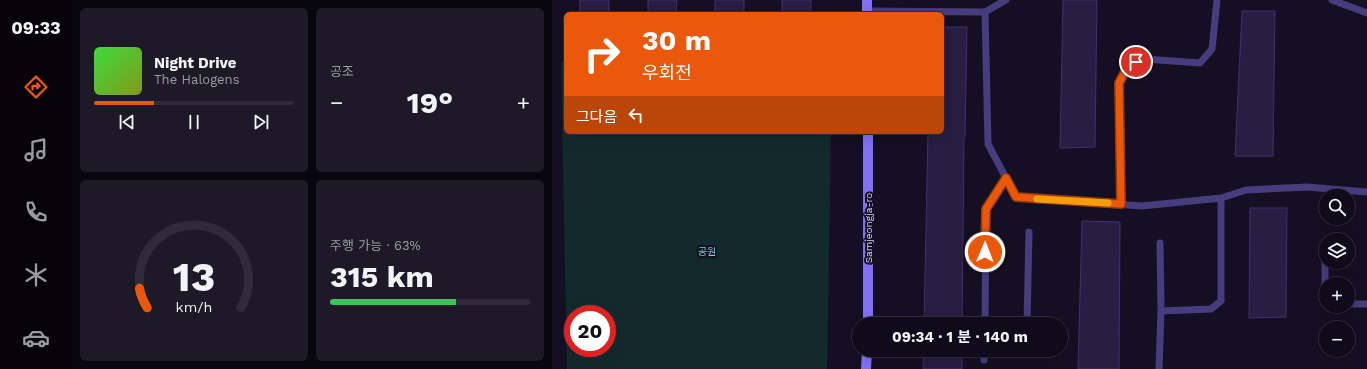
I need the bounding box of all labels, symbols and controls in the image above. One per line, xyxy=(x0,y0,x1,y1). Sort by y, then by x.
text: 09:33 xyxy=(11,17,61,38)
text: 30 m xyxy=(642,24,711,57)
icon: right xyxy=(576,28,628,80)
pin xyxy=(1119,45,1153,79)
icon: arrive xyxy=(1125,51,1147,73)
text: Night Drive xyxy=(154,54,237,72)
text: 우회전 xyxy=(642,62,692,83)
text: 공조 xyxy=(330,64,354,79)
text: The Halogens xyxy=(154,72,240,87)
icon: directions xyxy=(22,73,50,101)
text: 19° xyxy=(407,85,453,120)
text: − xyxy=(330,90,343,115)
text: + xyxy=(517,90,530,115)
icon: left xyxy=(625,104,647,126)
text: 그다음 xyxy=(576,108,617,126)
icon: previous xyxy=(116,111,138,133)
icon: pause xyxy=(183,111,205,133)
icon: next xyxy=(250,111,272,133)
icon: music xyxy=(22,136,50,164)
map controls xyxy=(1319,189,1355,357)
button: search xyxy=(1319,189,1355,225)
street label: Samjeongja-ro xyxy=(863,193,874,263)
icon: phone xyxy=(22,198,50,226)
position arrow xyxy=(964,231,1006,273)
button: layers xyxy=(1319,233,1355,269)
text: 주행 가능 · 63% xyxy=(330,238,421,253)
park label: 공원 xyxy=(698,246,716,257)
text: 13 xyxy=(173,252,215,301)
text: 315 km xyxy=(330,259,434,294)
icon: climate xyxy=(22,261,50,289)
button: + xyxy=(1319,277,1355,313)
text: km/h xyxy=(176,299,212,315)
speed limit sign: 20 xyxy=(564,305,616,357)
button: − xyxy=(1319,321,1355,357)
icon: car xyxy=(22,324,50,352)
text: 09:34 · 1 분 · 140 m xyxy=(892,328,1028,346)

